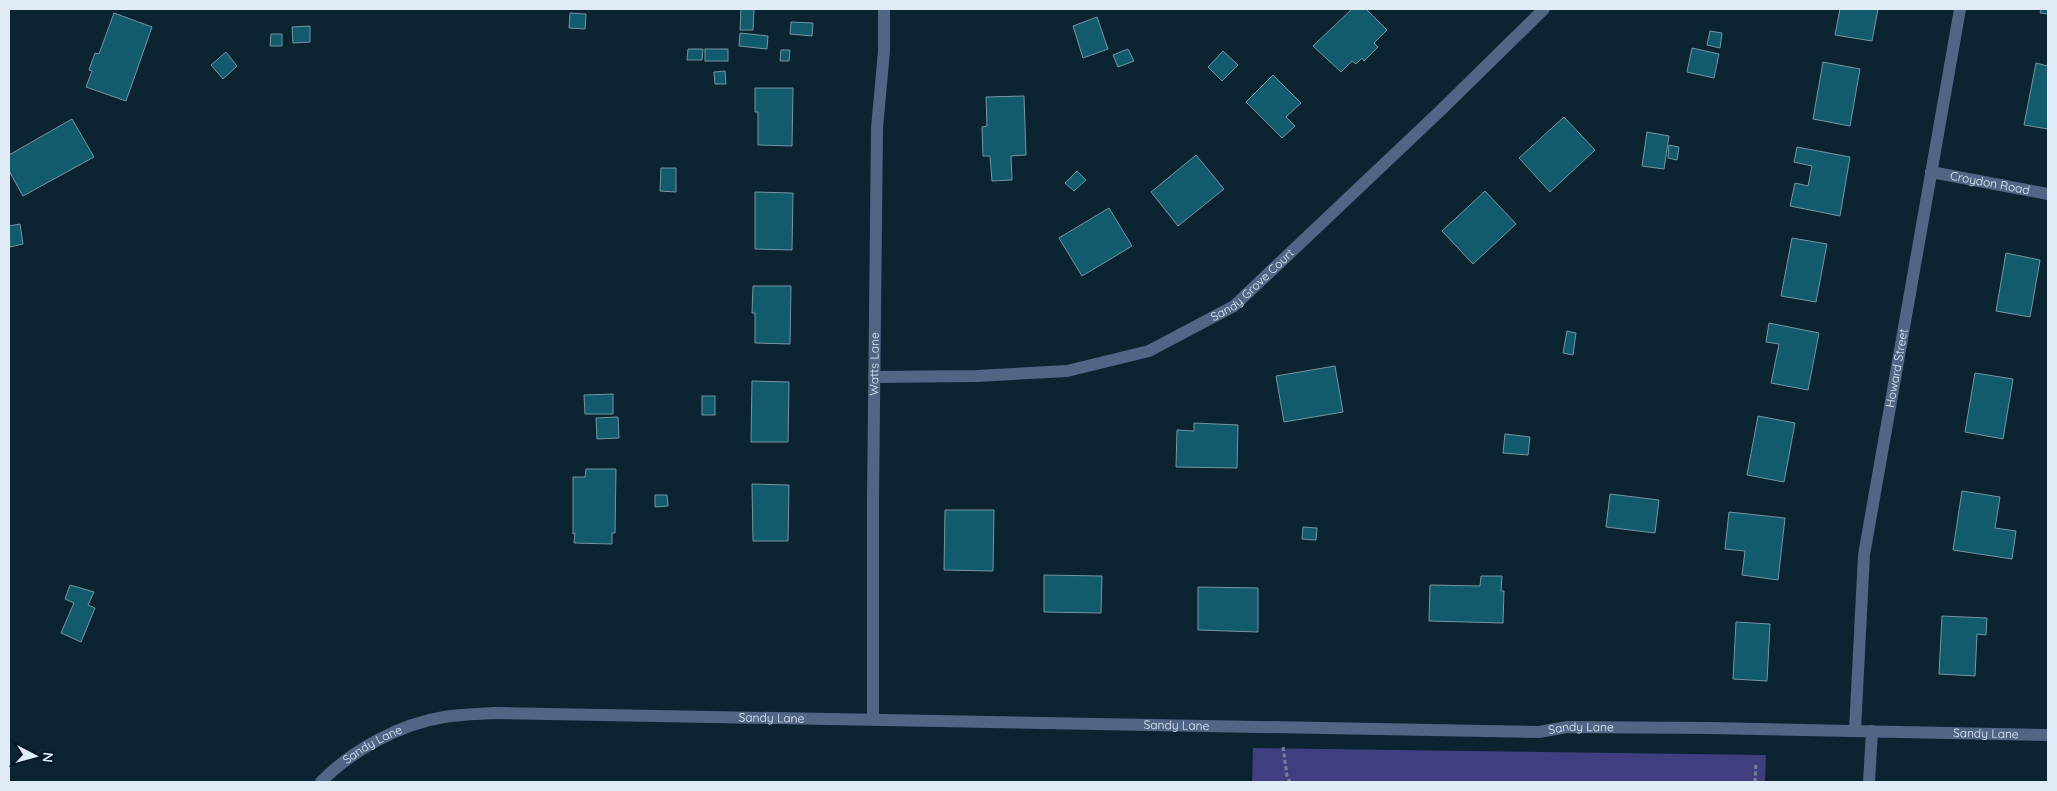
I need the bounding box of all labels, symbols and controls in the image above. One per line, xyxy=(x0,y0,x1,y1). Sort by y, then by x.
street label: Croydon Road xyxy=(1949,168,2031,197)
street label: Sandy Grove Court xyxy=(1208,245,1297,324)
street label: Howard Street xyxy=(1882,327,1911,409)
street label: Watts Lane xyxy=(866,332,882,396)
street label: Sandy Lane xyxy=(738,709,805,726)
street label: Sandy Lane xyxy=(1143,717,1210,733)
street label: Sandy Lane xyxy=(1547,719,1614,737)
street label: Sandy Lane xyxy=(340,722,404,767)
street label: Sandy Lane xyxy=(1953,725,2019,741)
north arrow xyxy=(10,731,60,781)
text: N xyxy=(38,751,57,763)

